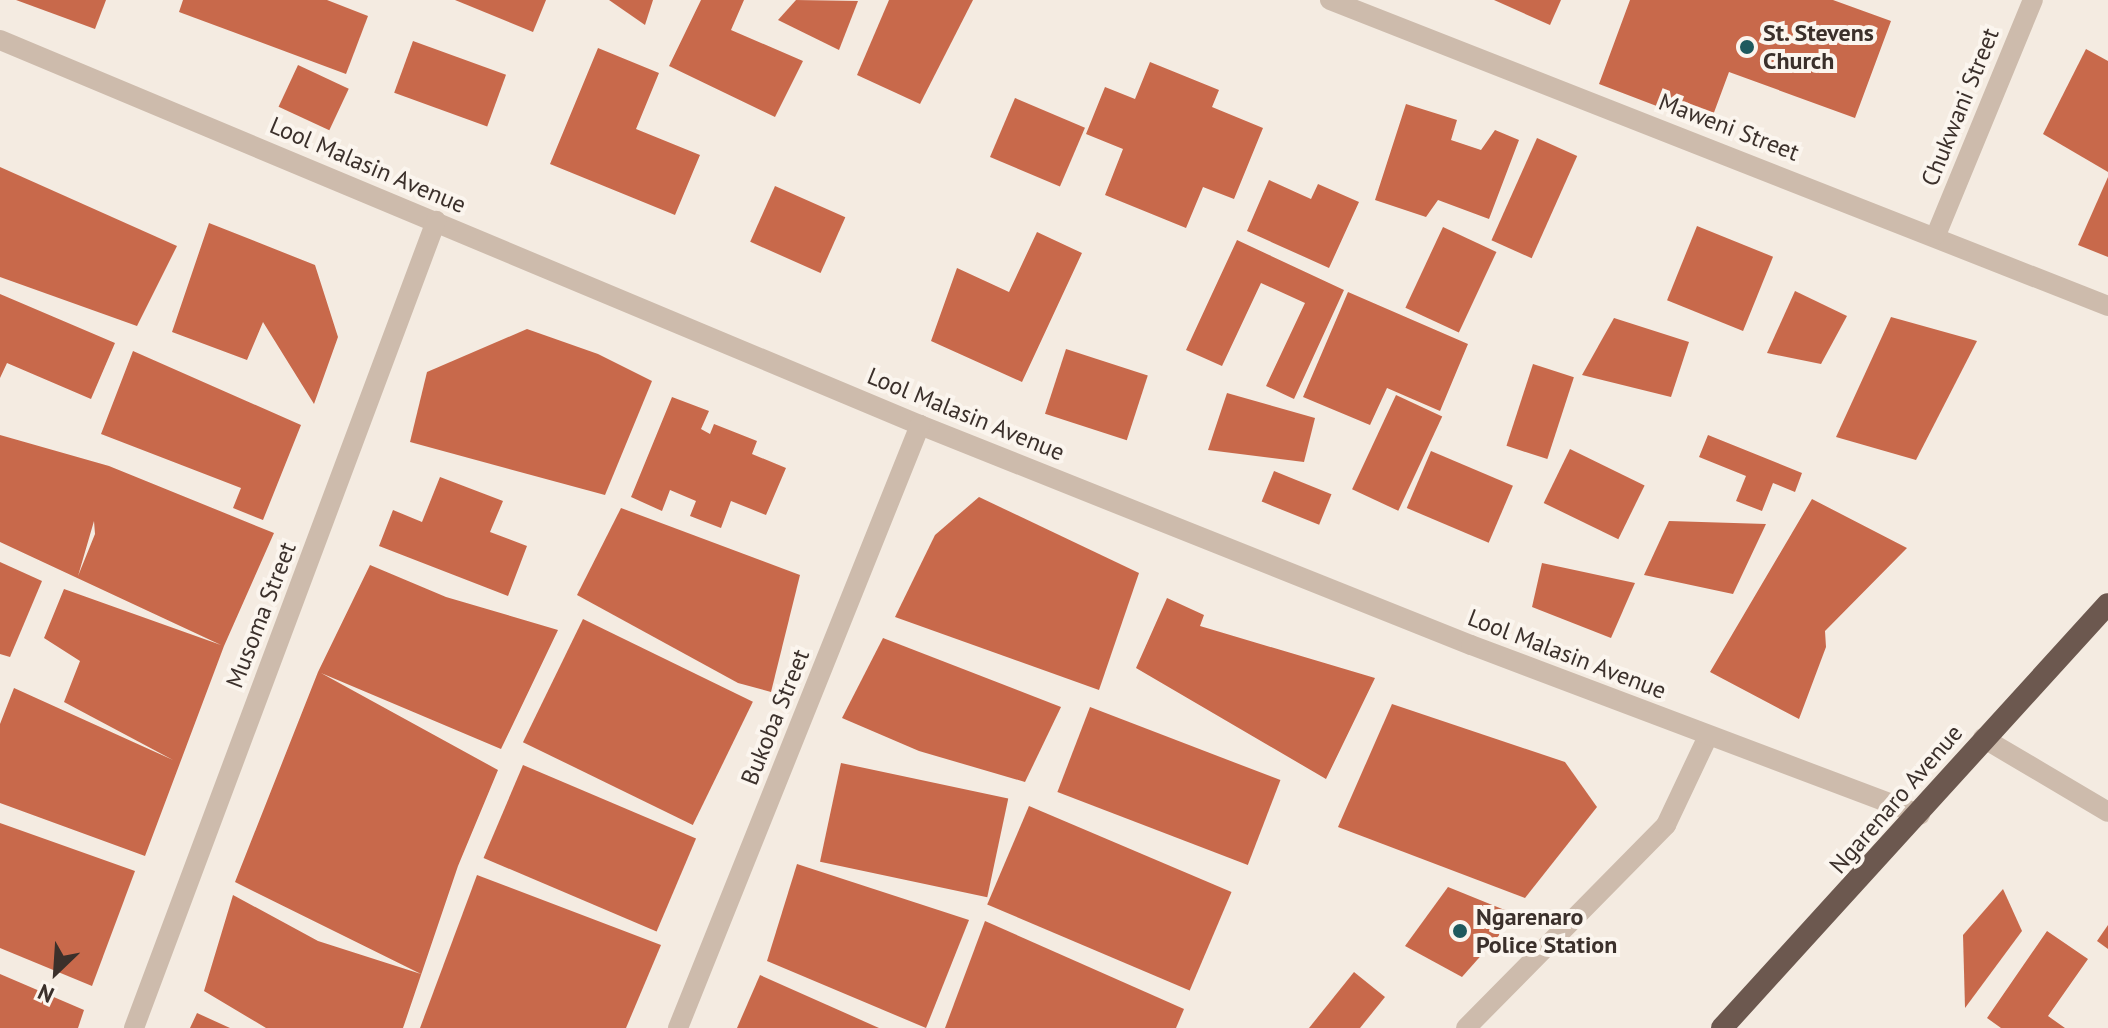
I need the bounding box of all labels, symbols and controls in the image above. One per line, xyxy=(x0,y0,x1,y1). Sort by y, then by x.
place label: St. Stevens Church xyxy=(1763,19,1876,75)
street label: Chukwani Street xyxy=(1915,24,2005,190)
marker: St. Stevens Church xyxy=(1738,38,1756,56)
street label: Maweni Street xyxy=(1655,87,1803,167)
street label: Lool Malasin Avenue xyxy=(265,111,471,219)
street label: Lool Malasin Avenue xyxy=(863,361,1069,467)
street label: Musoma Street xyxy=(220,538,302,692)
street label: Lool Malasin Avenue xyxy=(1463,603,1671,705)
street label: Bukoba Street xyxy=(735,645,815,789)
street label: Ngarenaro Avenue xyxy=(1823,718,1969,880)
place label: Ngarenaro Police Station xyxy=(1476,903,1617,959)
marker: Ngarenaro Police Station xyxy=(1451,922,1469,940)
north arrow xyxy=(16,932,96,1012)
text: N xyxy=(33,978,58,1009)

